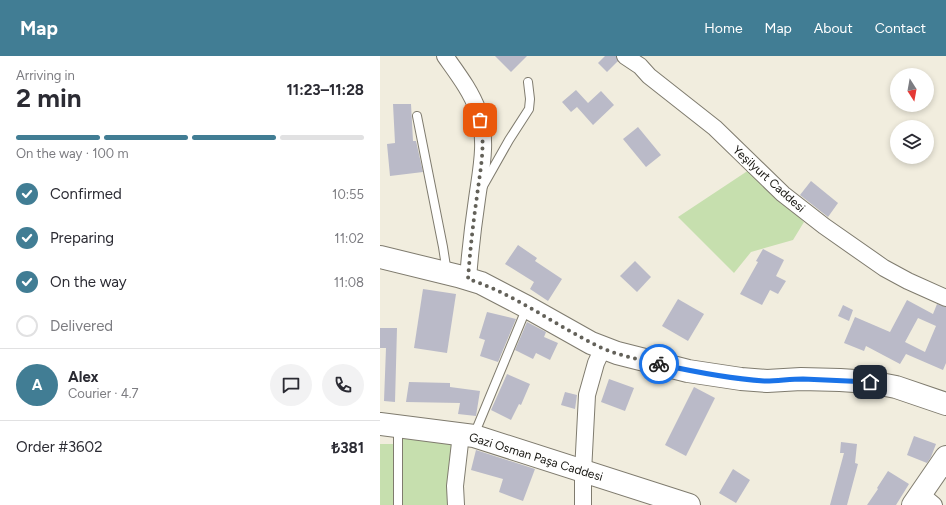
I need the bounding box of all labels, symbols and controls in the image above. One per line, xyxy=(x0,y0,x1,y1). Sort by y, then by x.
text: Map xyxy=(20,17,58,40)
text: Home xyxy=(704,20,743,37)
text: Map xyxy=(765,20,792,37)
text: About xyxy=(814,20,853,37)
text: Contact xyxy=(875,20,926,37)
text: Arriving in xyxy=(16,68,75,83)
north arrow xyxy=(890,68,934,112)
map controls xyxy=(890,68,934,164)
text: 11:23–11:28 xyxy=(287,81,364,99)
text: 2 min xyxy=(16,82,82,114)
pin xyxy=(463,103,497,137)
icon: bag xyxy=(469,109,491,131)
button: layers xyxy=(890,120,934,164)
street label: Yeşilyurt Caddesi xyxy=(730,143,808,215)
text: On the way · 100 m xyxy=(16,146,128,161)
icon: check xyxy=(16,183,38,205)
text: Confirmed xyxy=(50,185,122,203)
text: 10:55 xyxy=(332,187,364,202)
icon: check xyxy=(16,227,38,249)
text: Preparing xyxy=(50,229,114,247)
text: 11:02 xyxy=(334,231,364,246)
icon: check xyxy=(16,271,38,293)
text: On the way xyxy=(50,273,127,291)
text: 11:08 xyxy=(334,275,364,290)
text: Delivered xyxy=(50,317,113,335)
courier xyxy=(639,344,679,384)
icon: bike xyxy=(648,353,670,375)
button: chat xyxy=(270,364,312,406)
button: phone xyxy=(322,364,364,406)
pin xyxy=(853,365,887,399)
text: Alex xyxy=(68,368,98,386)
icon: home xyxy=(859,371,881,393)
text: A xyxy=(32,376,42,394)
text: Courier · 4.7 xyxy=(68,386,139,401)
street label: Gazi Osman Paşa Caddesi xyxy=(467,430,605,484)
text: Order #3602 xyxy=(16,438,103,456)
text: ₺381 xyxy=(332,439,364,457)

